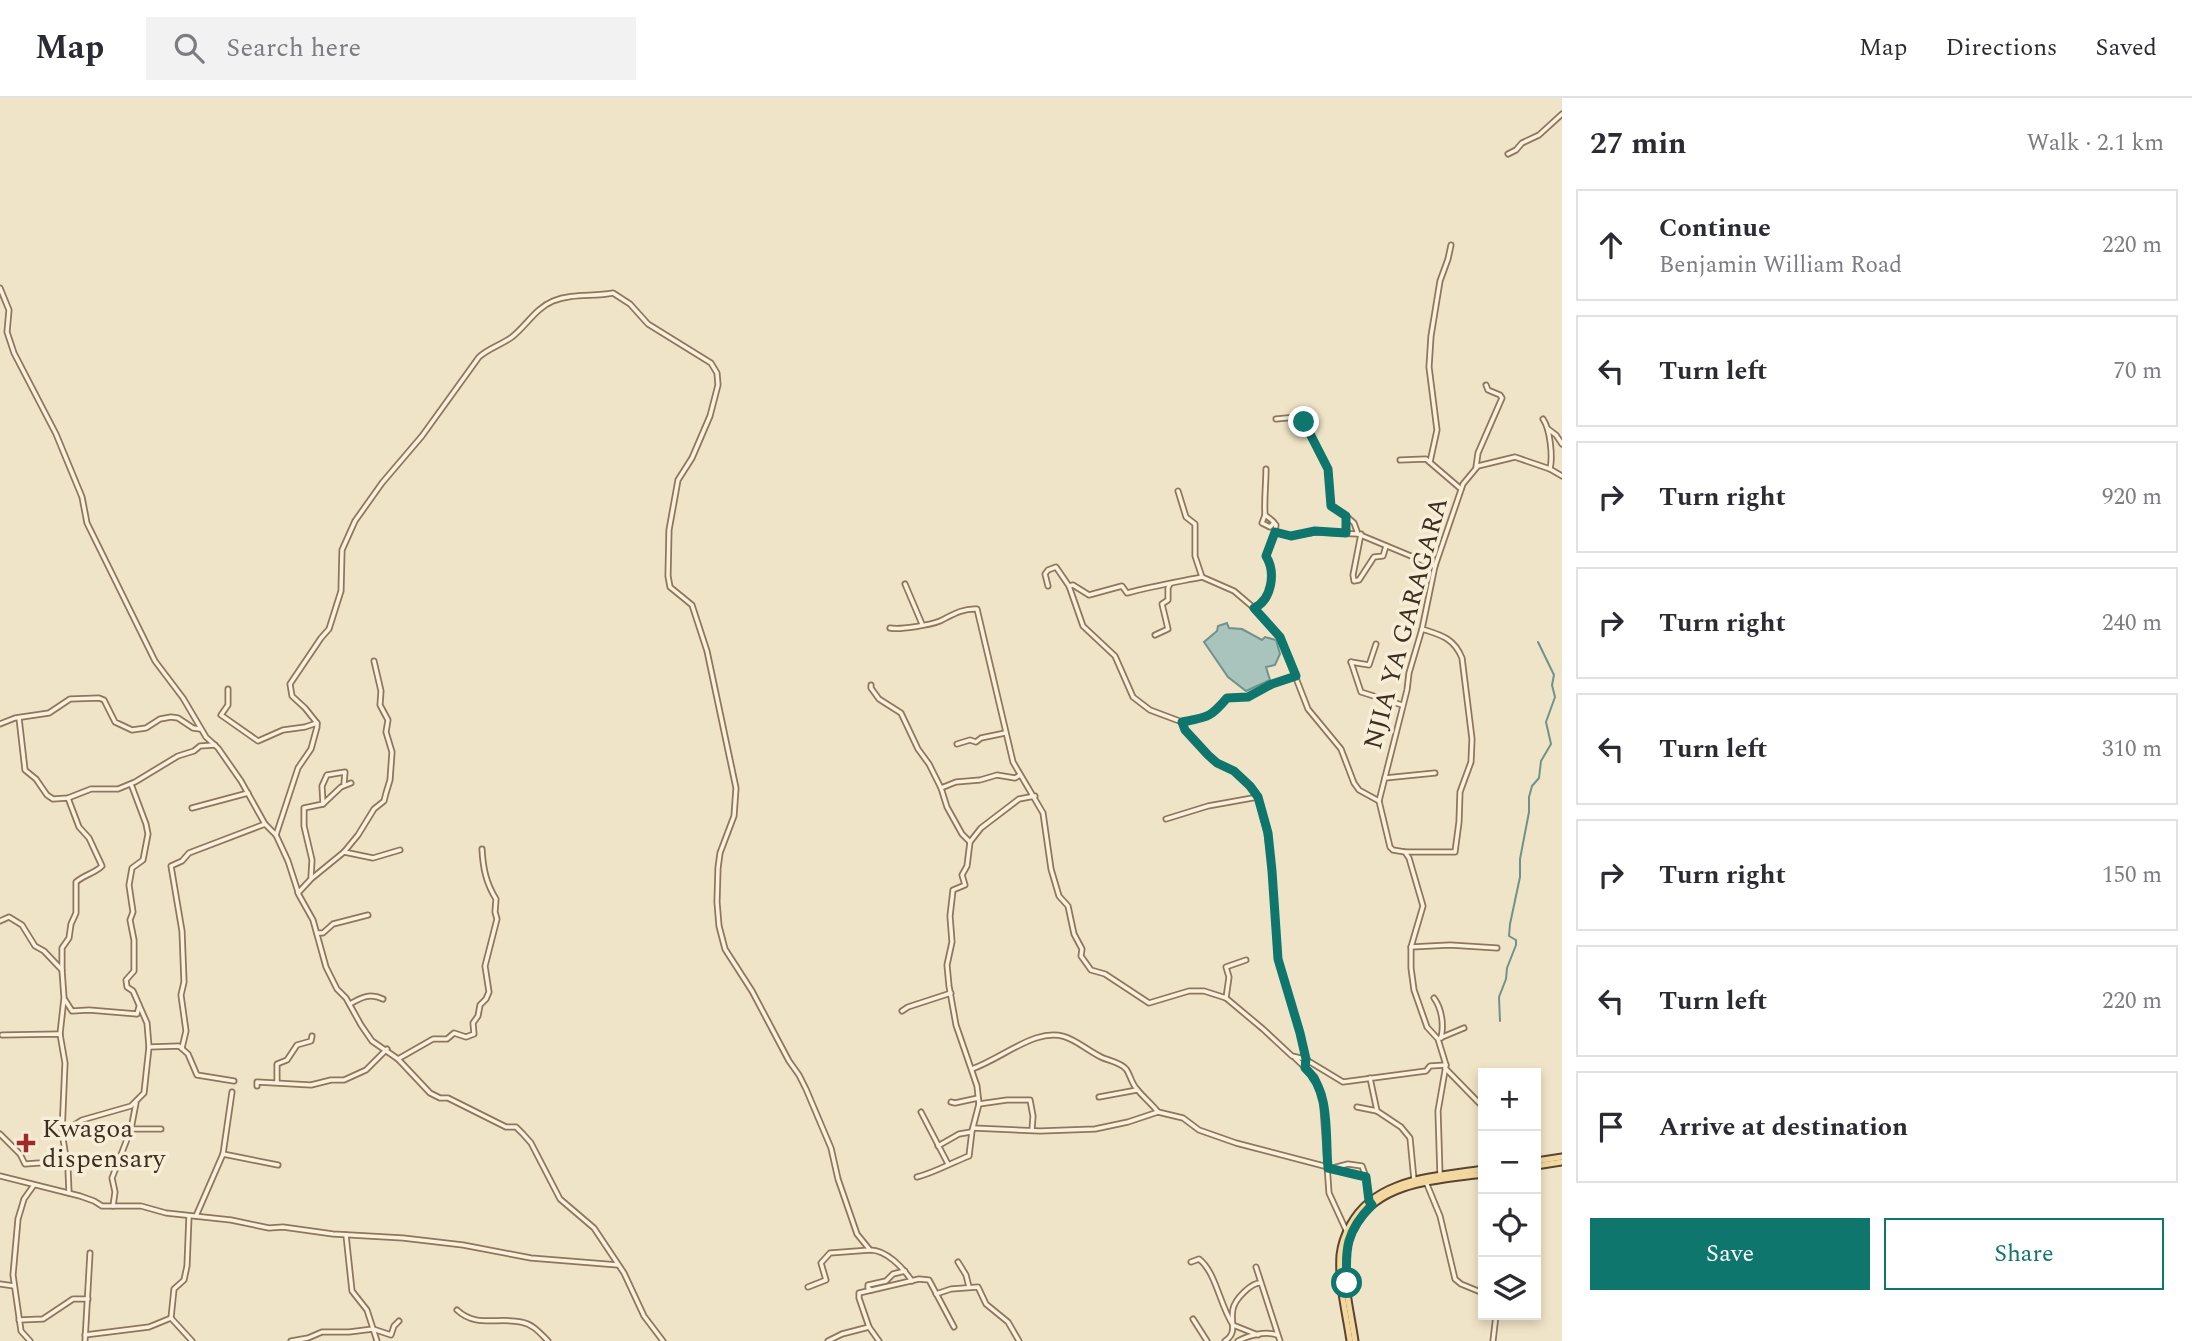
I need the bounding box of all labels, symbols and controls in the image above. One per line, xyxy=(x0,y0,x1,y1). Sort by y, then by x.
search box xyxy=(146,17,636,80)
text: Map xyxy=(35,23,104,73)
text: Search here xyxy=(226,28,361,68)
icon: search xyxy=(170,29,208,67)
text: Map xyxy=(1859,30,1907,66)
text: Directions xyxy=(1945,30,2057,66)
text: Saved xyxy=(2095,30,2157,66)
text: 27 min xyxy=(1590,121,1687,167)
text: Walk · 2.1 km xyxy=(2027,126,2164,161)
text: Continue xyxy=(1659,208,1771,248)
icon: ahead xyxy=(1592,226,1630,264)
text: 220 m xyxy=(2102,228,2162,263)
text: Benjamin William Road xyxy=(1659,248,1902,283)
text: Turn left xyxy=(1659,351,1767,391)
icon: left xyxy=(1592,352,1630,390)
text: 70 m xyxy=(2113,354,2162,389)
route end xyxy=(1288,406,1319,437)
text: Turn right xyxy=(1659,477,1786,517)
icon: right xyxy=(1592,478,1630,516)
text: 920 m xyxy=(2102,480,2162,515)
street label: NJIA YA GARAGARA xyxy=(1353,493,1459,754)
text: Turn right xyxy=(1659,603,1786,643)
icon: right xyxy=(1592,604,1630,642)
text: 240 m xyxy=(2102,606,2162,641)
text: Turn left xyxy=(1659,729,1767,769)
icon: left xyxy=(1592,730,1630,768)
text: 310 m xyxy=(2102,732,2162,767)
text: Turn right xyxy=(1659,855,1786,895)
icon: right xyxy=(1592,856,1630,894)
text: 150 m xyxy=(2102,858,2162,893)
text: Turn left xyxy=(1659,981,1767,1021)
icon: left xyxy=(1592,982,1630,1020)
text: 220 m xyxy=(2102,984,2162,1019)
map controls xyxy=(1478,1068,1541,1320)
button: + xyxy=(1478,1068,1541,1131)
text: Arrive at destination xyxy=(1659,1107,1908,1147)
icon: arrive xyxy=(1592,1108,1630,1146)
place label: Kwagoa dispensary xyxy=(42,1109,167,1179)
button: − xyxy=(1478,1131,1541,1194)
marker: Kwagoa dispensary xyxy=(16,1133,36,1153)
button: locate xyxy=(1478,1194,1541,1257)
button: Save xyxy=(1590,1218,1870,1290)
button: Share xyxy=(1884,1218,2164,1290)
button: layers xyxy=(1478,1257,1541,1320)
route start xyxy=(1331,1267,1362,1298)

